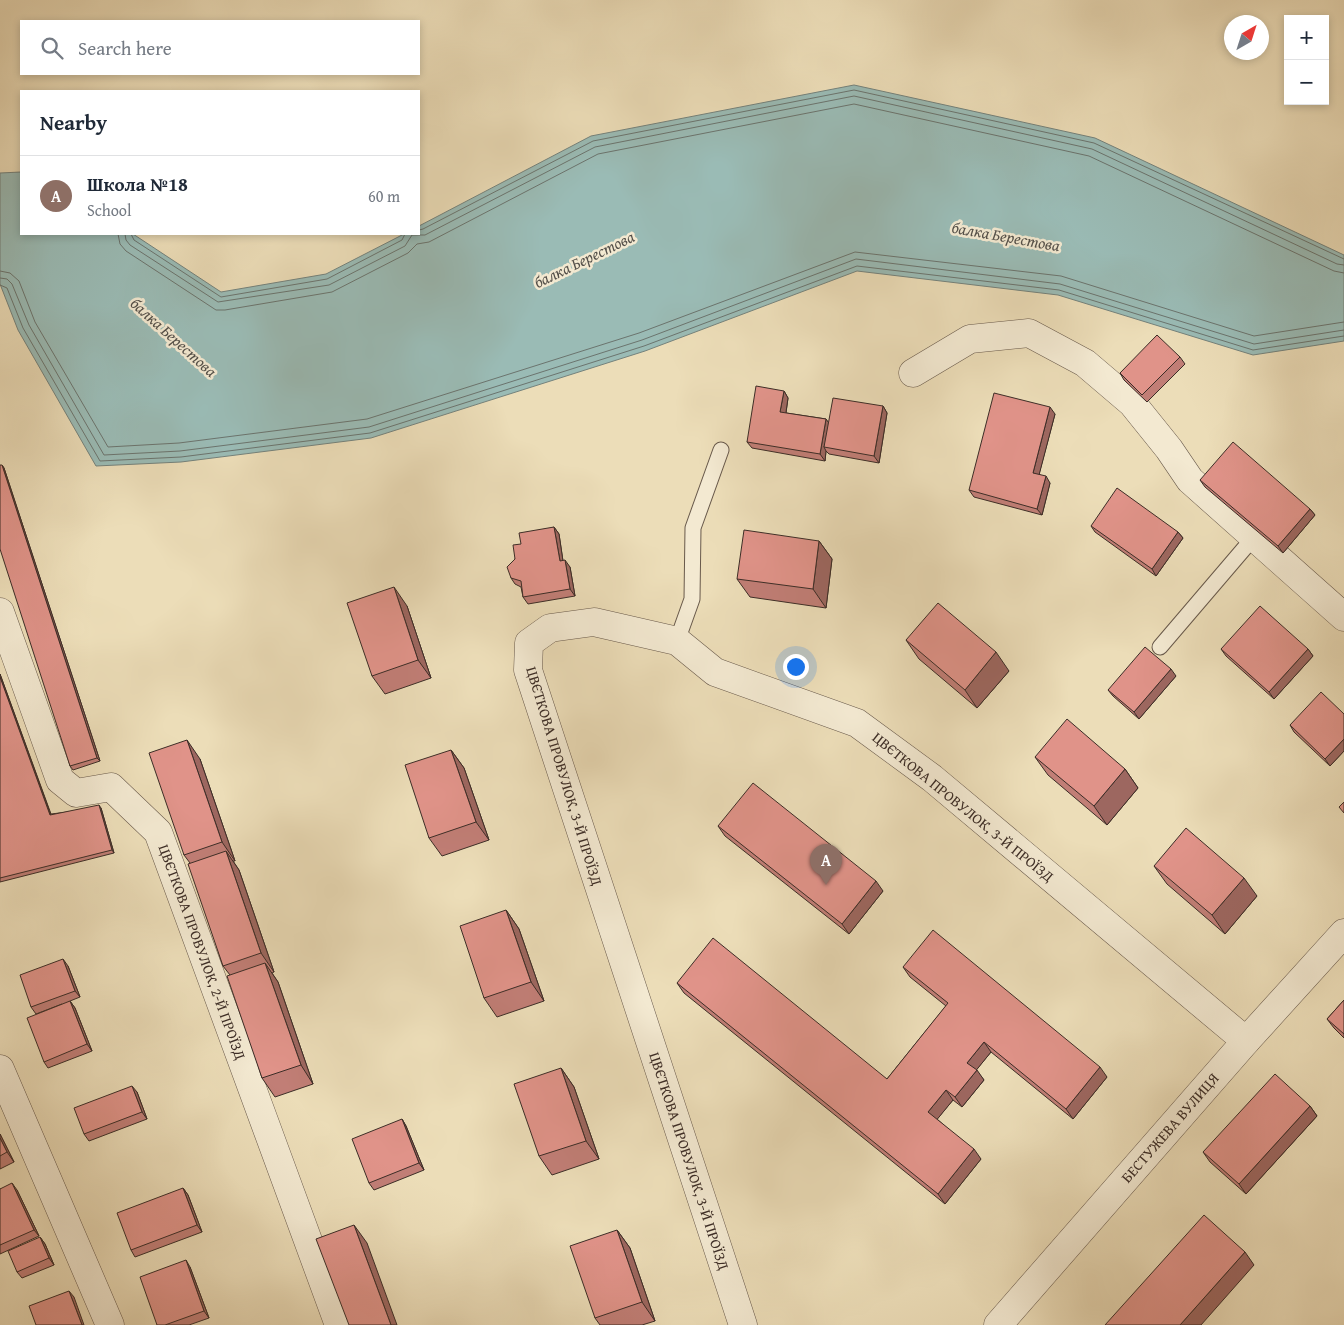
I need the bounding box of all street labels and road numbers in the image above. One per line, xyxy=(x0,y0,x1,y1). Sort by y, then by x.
street label: ЦВЄТКОВА ПРОВУЛОК, 3-Й ПРОЇЗД xyxy=(521,664,608,888)
street label: ЦВЄТКОВА ПРОВУЛОК, 3-Й ПРОЇЗД xyxy=(868,727,1059,887)
street label: ЦВЄТКОВА ПРОВУЛОК, 2-Й ПРОЇЗД xyxy=(154,841,251,1063)
street label: ЦВЄТКОВА ПРОВУЛОК, 3-Й ПРОЇЗД xyxy=(644,1049,735,1273)
street label: БЕСТУЖЕВА ВУЛИЦЯ xyxy=(1116,1068,1223,1187)

